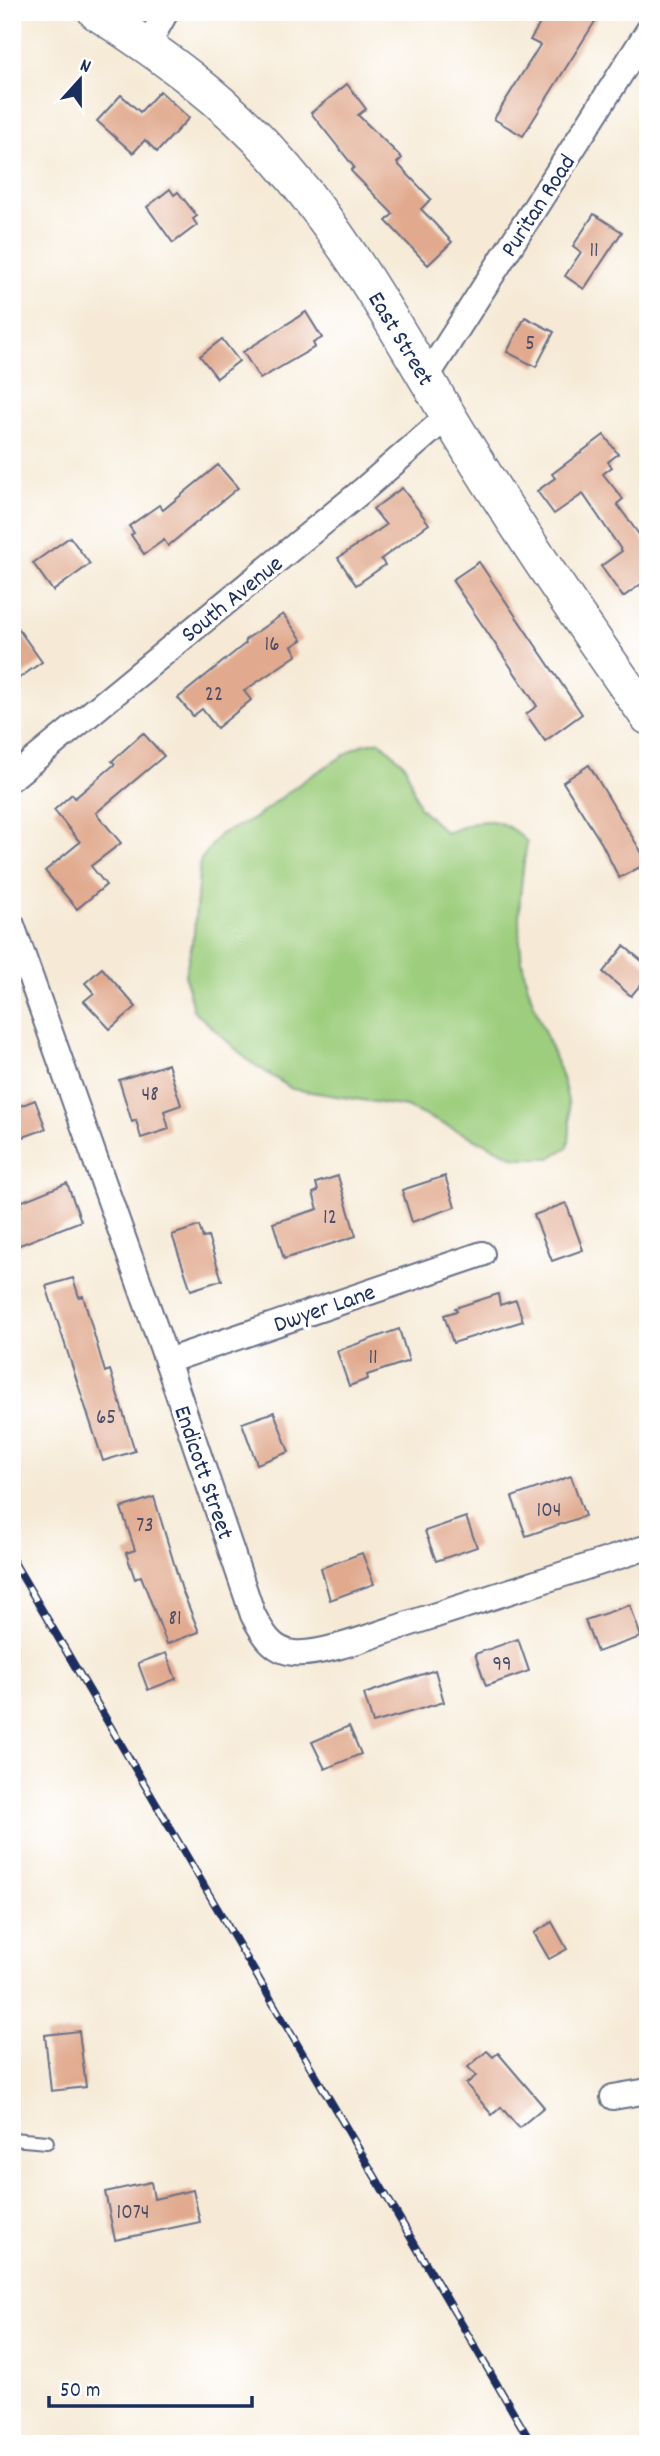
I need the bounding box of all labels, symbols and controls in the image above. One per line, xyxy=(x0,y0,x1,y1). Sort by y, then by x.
north arrow xyxy=(46,46,116,116)
text: N xyxy=(76,53,94,82)
street label: Puritan Road xyxy=(494,149,585,265)
house number: 11 xyxy=(589,237,599,267)
street label: East Street xyxy=(358,286,441,393)
house number: 5 xyxy=(525,330,535,360)
street label: South Avenue xyxy=(175,549,291,652)
house number: 16 xyxy=(265,631,279,661)
house number: 22 xyxy=(205,681,223,711)
house number: 48 xyxy=(141,1081,159,1111)
house number: 12 xyxy=(323,1204,337,1234)
street label: Dwyer Lane xyxy=(270,1277,380,1343)
house number: 11 xyxy=(368,1344,378,1374)
street label: Endicott Street xyxy=(163,1401,241,1545)
house number: 65 xyxy=(96,1404,116,1434)
house number: 104 xyxy=(537,1497,561,1527)
house number: 73 xyxy=(136,1512,154,1542)
house number: 81 xyxy=(168,1605,182,1635)
house number: 99 xyxy=(492,1651,512,1681)
house number: 1074 xyxy=(117,2199,149,2229)
scale bar xyxy=(49,2365,252,2409)
text: 50 m xyxy=(60,2377,100,2407)

